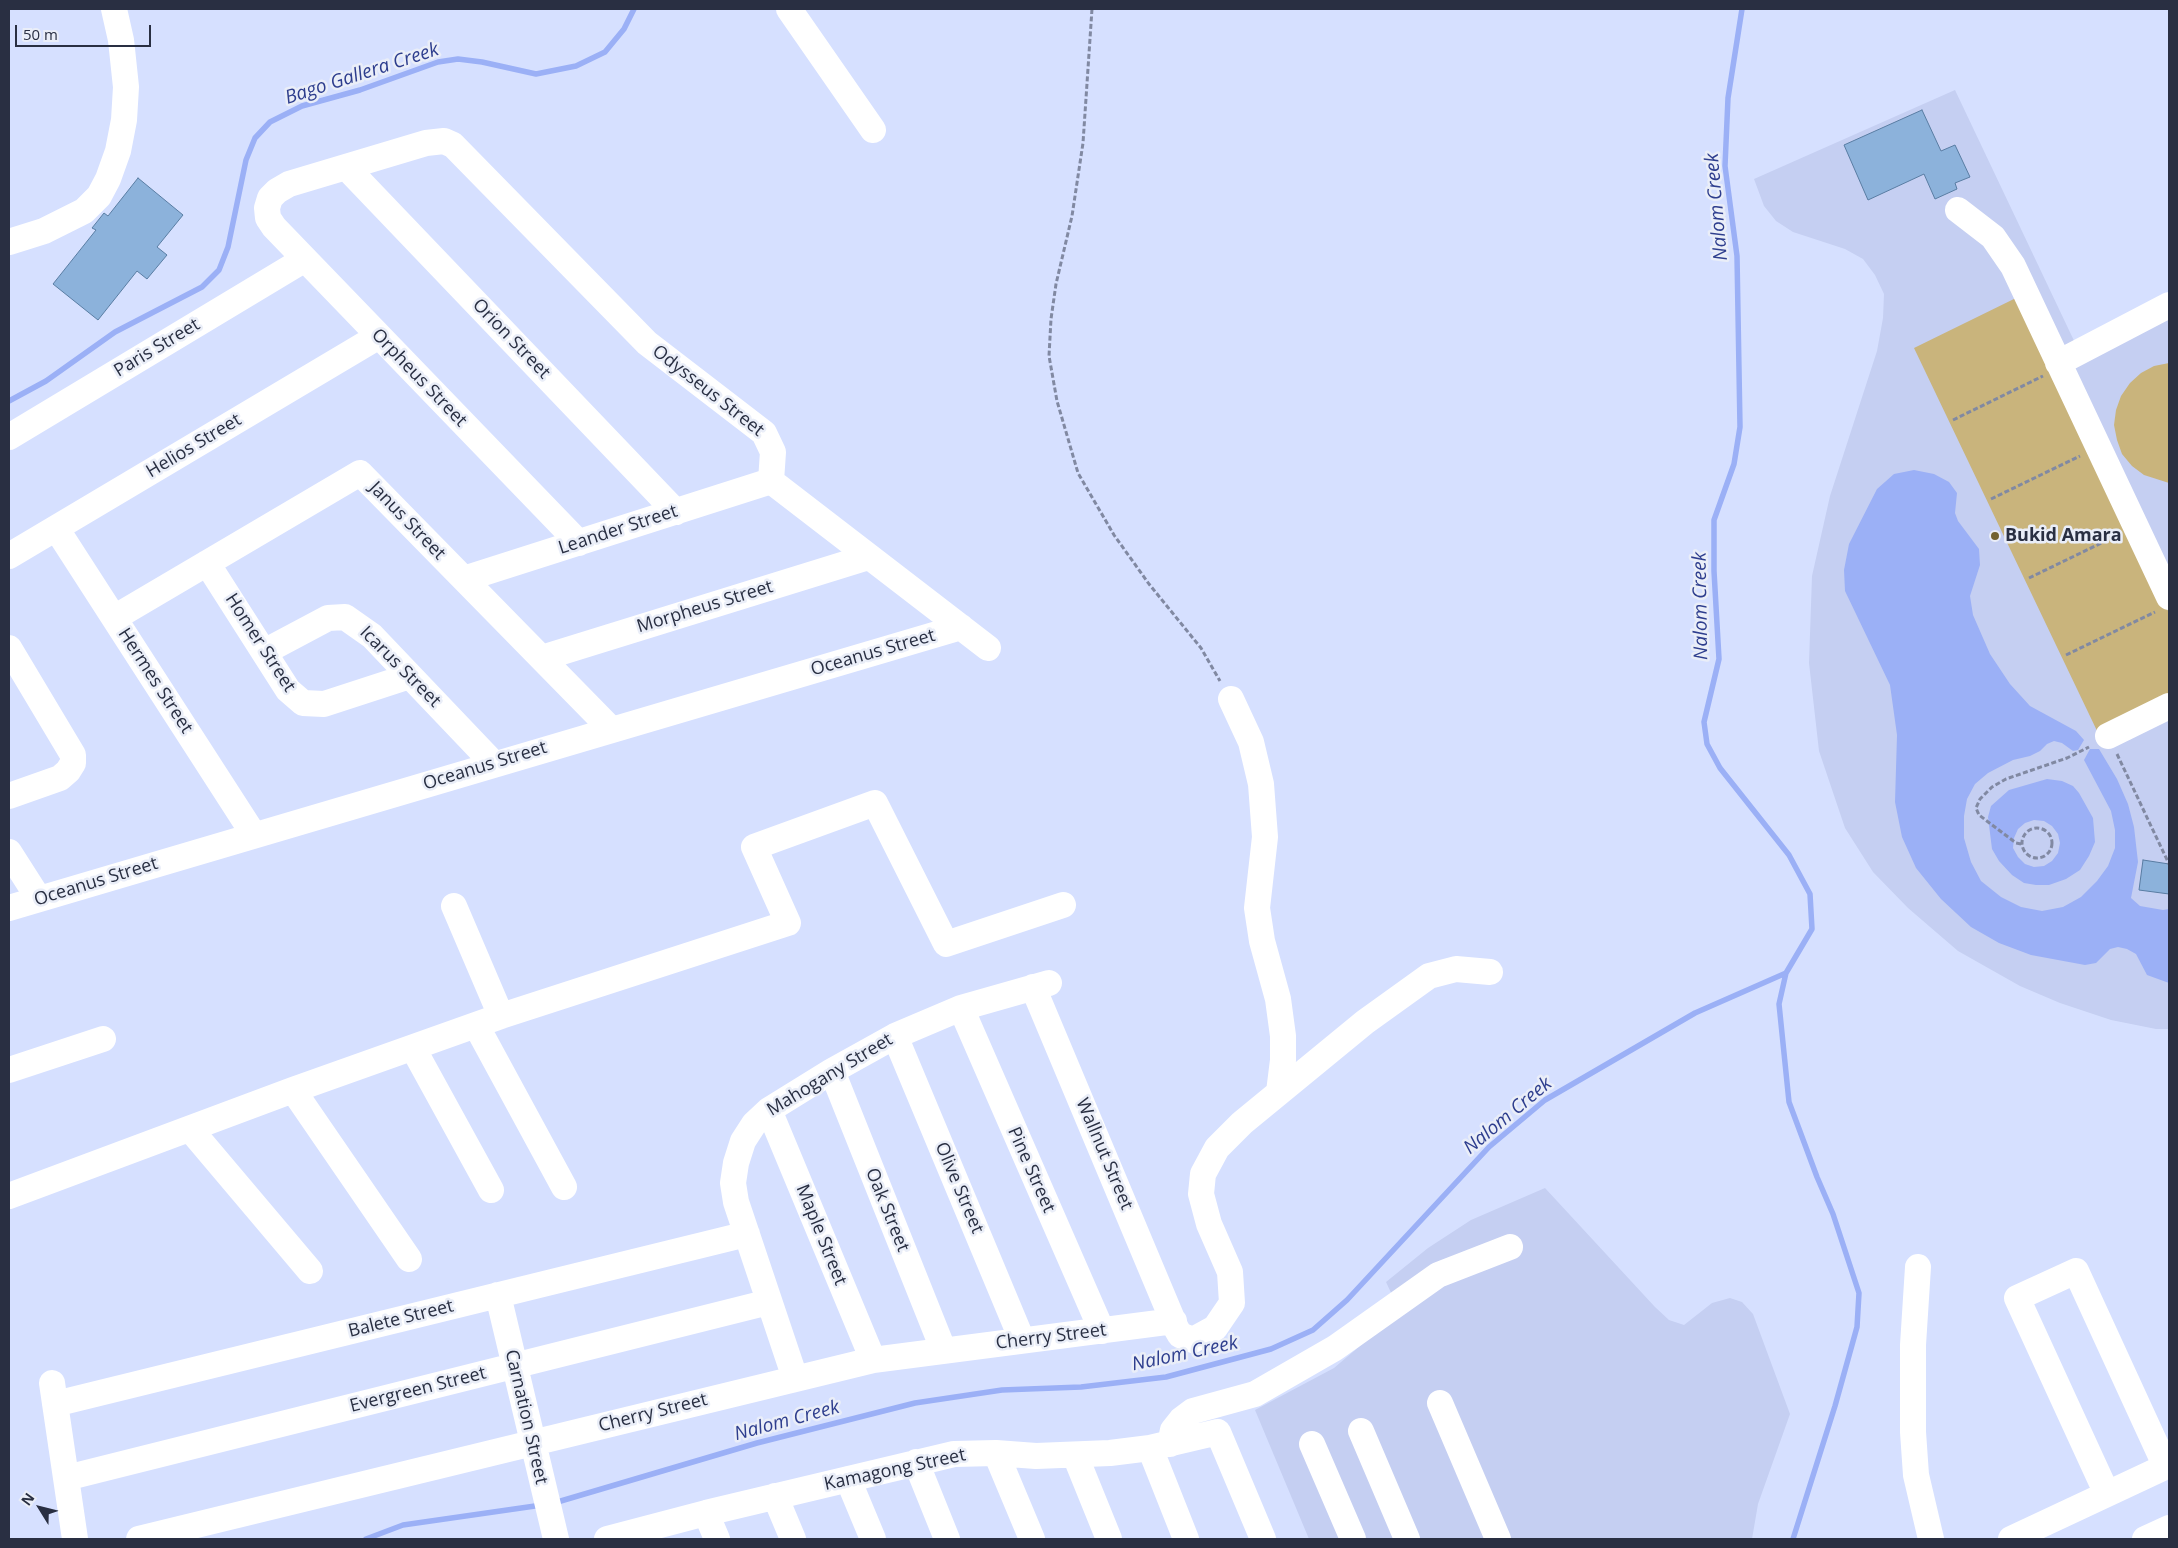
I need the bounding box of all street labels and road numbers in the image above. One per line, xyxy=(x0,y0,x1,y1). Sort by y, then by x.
street label: Orion Street xyxy=(468,295,554,383)
street label: Paris Street xyxy=(110,314,204,382)
street label: Orpheus Street xyxy=(367,324,471,432)
street label: Odysseus Street xyxy=(648,341,768,441)
street label: Helios Street xyxy=(143,409,245,483)
street label: Janus Street xyxy=(364,477,450,565)
street label: Leander Street xyxy=(556,501,680,559)
street label: Morpheus Street xyxy=(634,576,776,638)
street label: Homer Street xyxy=(220,590,300,696)
street label: Icarus Street xyxy=(355,622,445,712)
street label: Hermes Street xyxy=(113,624,197,738)
street label: Oceanus Street xyxy=(808,625,938,681)
street label: Oceanus Street xyxy=(420,737,550,795)
street label: Oceanus Street xyxy=(31,853,161,911)
street label: Mahogany Street xyxy=(763,1029,897,1121)
street label: Wallnut Street xyxy=(1071,1095,1137,1213)
street label: Pine Street xyxy=(1003,1124,1059,1216)
street label: Olive Street xyxy=(930,1139,988,1237)
street label: Oak Street xyxy=(860,1165,914,1255)
street label: Maple Street xyxy=(791,1181,851,1289)
street label: Balete Street xyxy=(346,1295,456,1343)
street label: Cherry Street xyxy=(995,1320,1107,1354)
street label: Carnation Street xyxy=(500,1348,552,1486)
street label: Evergreen Street xyxy=(348,1363,488,1417)
street label: Cherry Street xyxy=(596,1389,710,1437)
street label: Kamagong Street xyxy=(822,1444,968,1496)

